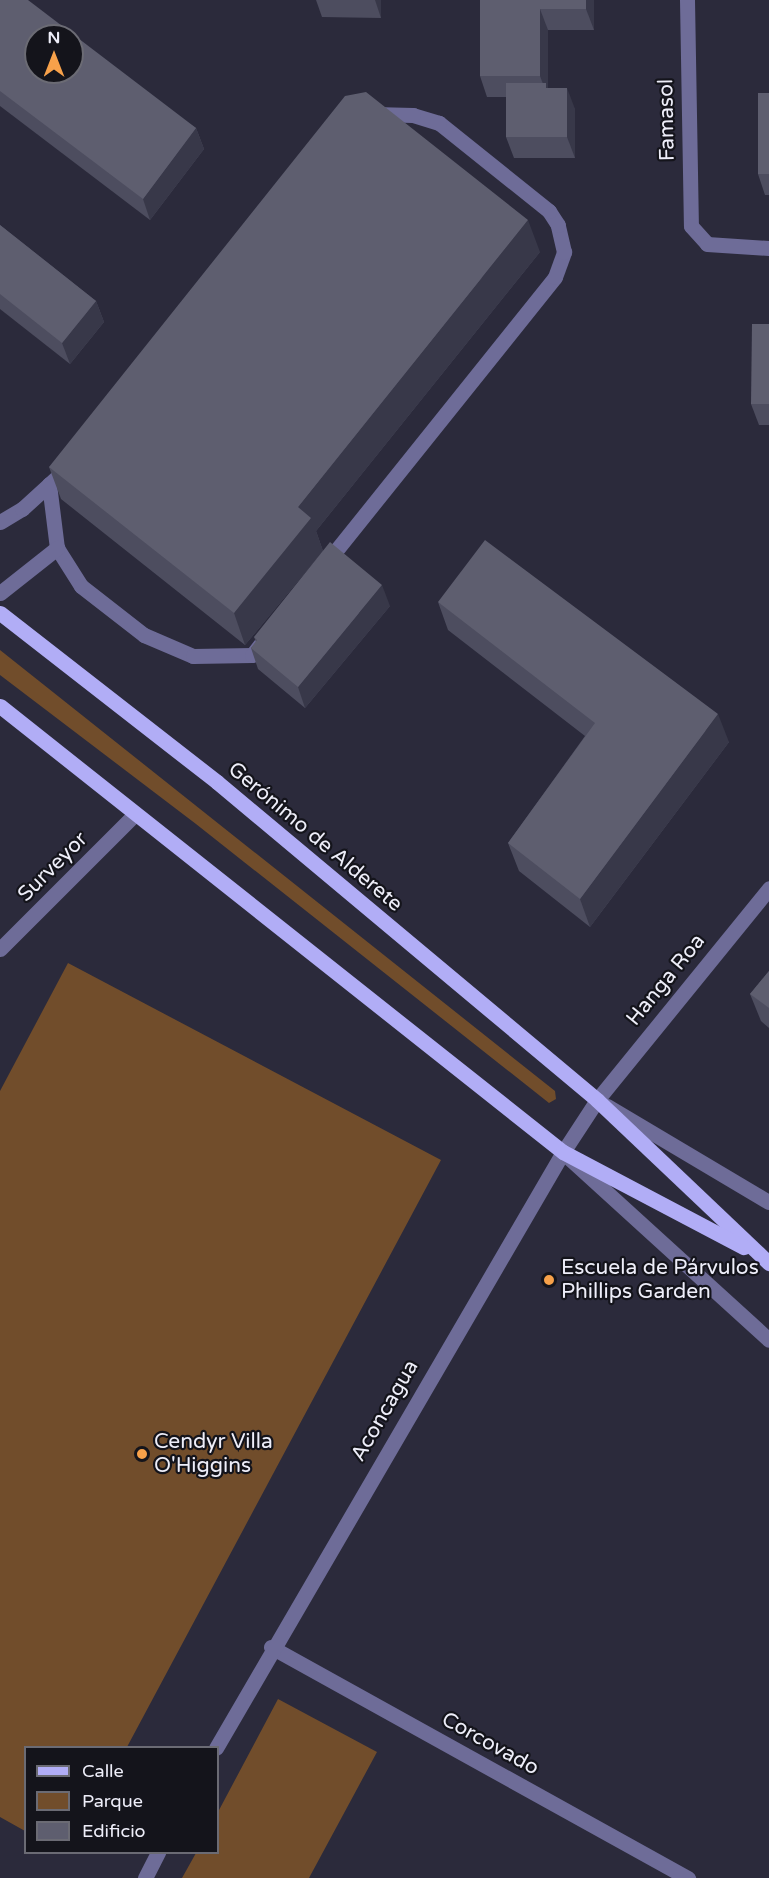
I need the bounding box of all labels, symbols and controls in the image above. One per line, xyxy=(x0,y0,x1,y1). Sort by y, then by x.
north arrow xyxy=(24,24,84,84)
text: N xyxy=(48,28,60,48)
street label: Famasol xyxy=(654,79,680,161)
street label: Gerónimo de Alderete xyxy=(223,757,407,917)
street label: Surveyor xyxy=(13,827,93,907)
street label: Hanga Roa xyxy=(621,929,711,1031)
place label: Escuela de Párvulos Phillips Garden xyxy=(561,1255,759,1305)
marker: Escuela de Párvulos Phillips Garden xyxy=(542,1273,556,1287)
street label: Aconcagua xyxy=(346,1356,424,1466)
place label: Cendyr Villa O'Higgins xyxy=(154,1429,273,1479)
marker: Cendyr Villa O'Higgins xyxy=(135,1447,149,1461)
street label: Corcovado xyxy=(437,1707,543,1781)
legend xyxy=(24,1746,219,1854)
text: Calle xyxy=(82,1760,124,1782)
text: Parque xyxy=(82,1790,143,1812)
text: Edificio xyxy=(82,1820,146,1842)

